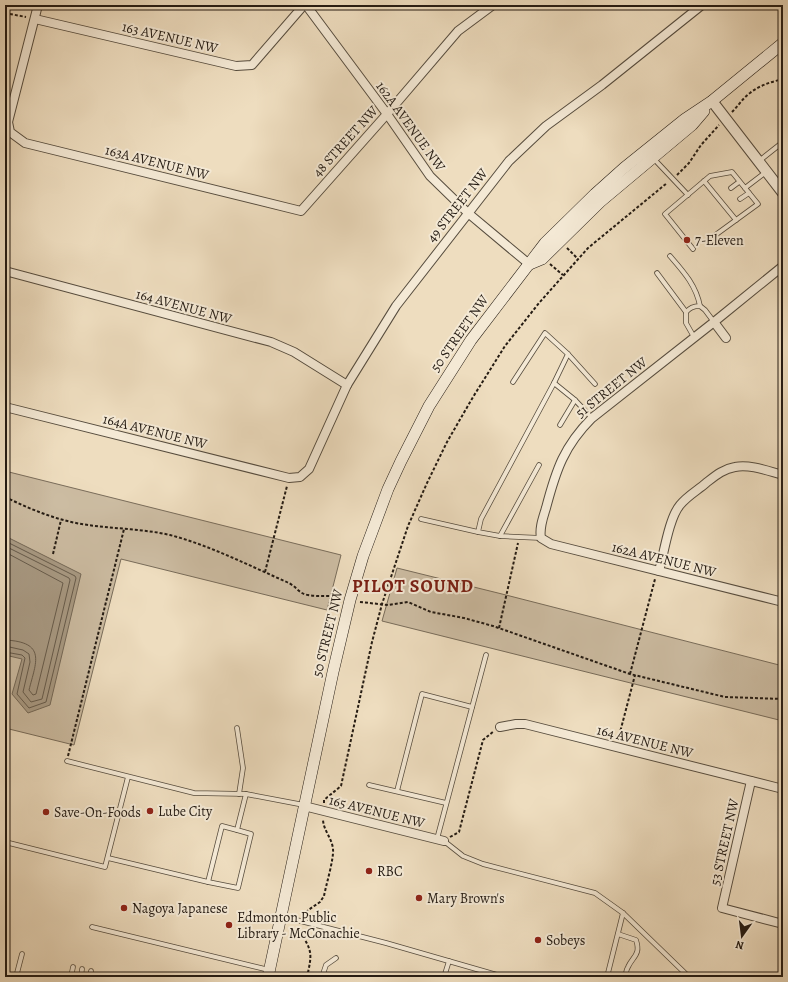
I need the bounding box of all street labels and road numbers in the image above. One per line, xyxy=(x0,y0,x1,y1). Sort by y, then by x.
street label: 163 AVENUE NW xyxy=(120,17,221,58)
street label: 162A AVENUE NW xyxy=(371,77,450,176)
street label: 48 STREET NW xyxy=(308,101,383,181)
street label: 163A AVENUE NW xyxy=(103,140,212,185)
street label: 49 STREET NW xyxy=(422,164,493,246)
street label: 164 AVENUE NW xyxy=(134,285,235,329)
street label: 50 STREET NW xyxy=(426,290,494,376)
street label: 51 STREET NW xyxy=(571,352,652,422)
street label: 164A AVENUE NW xyxy=(101,409,210,454)
street label: 162A AVENUE NW xyxy=(610,537,719,582)
street label: 50 STREET NW xyxy=(307,586,348,679)
street label: 164 AVENUE NW xyxy=(595,720,696,763)
street label: 165 AVENUE NW xyxy=(327,790,428,833)
street label: 53 STREET NW xyxy=(705,796,744,887)

